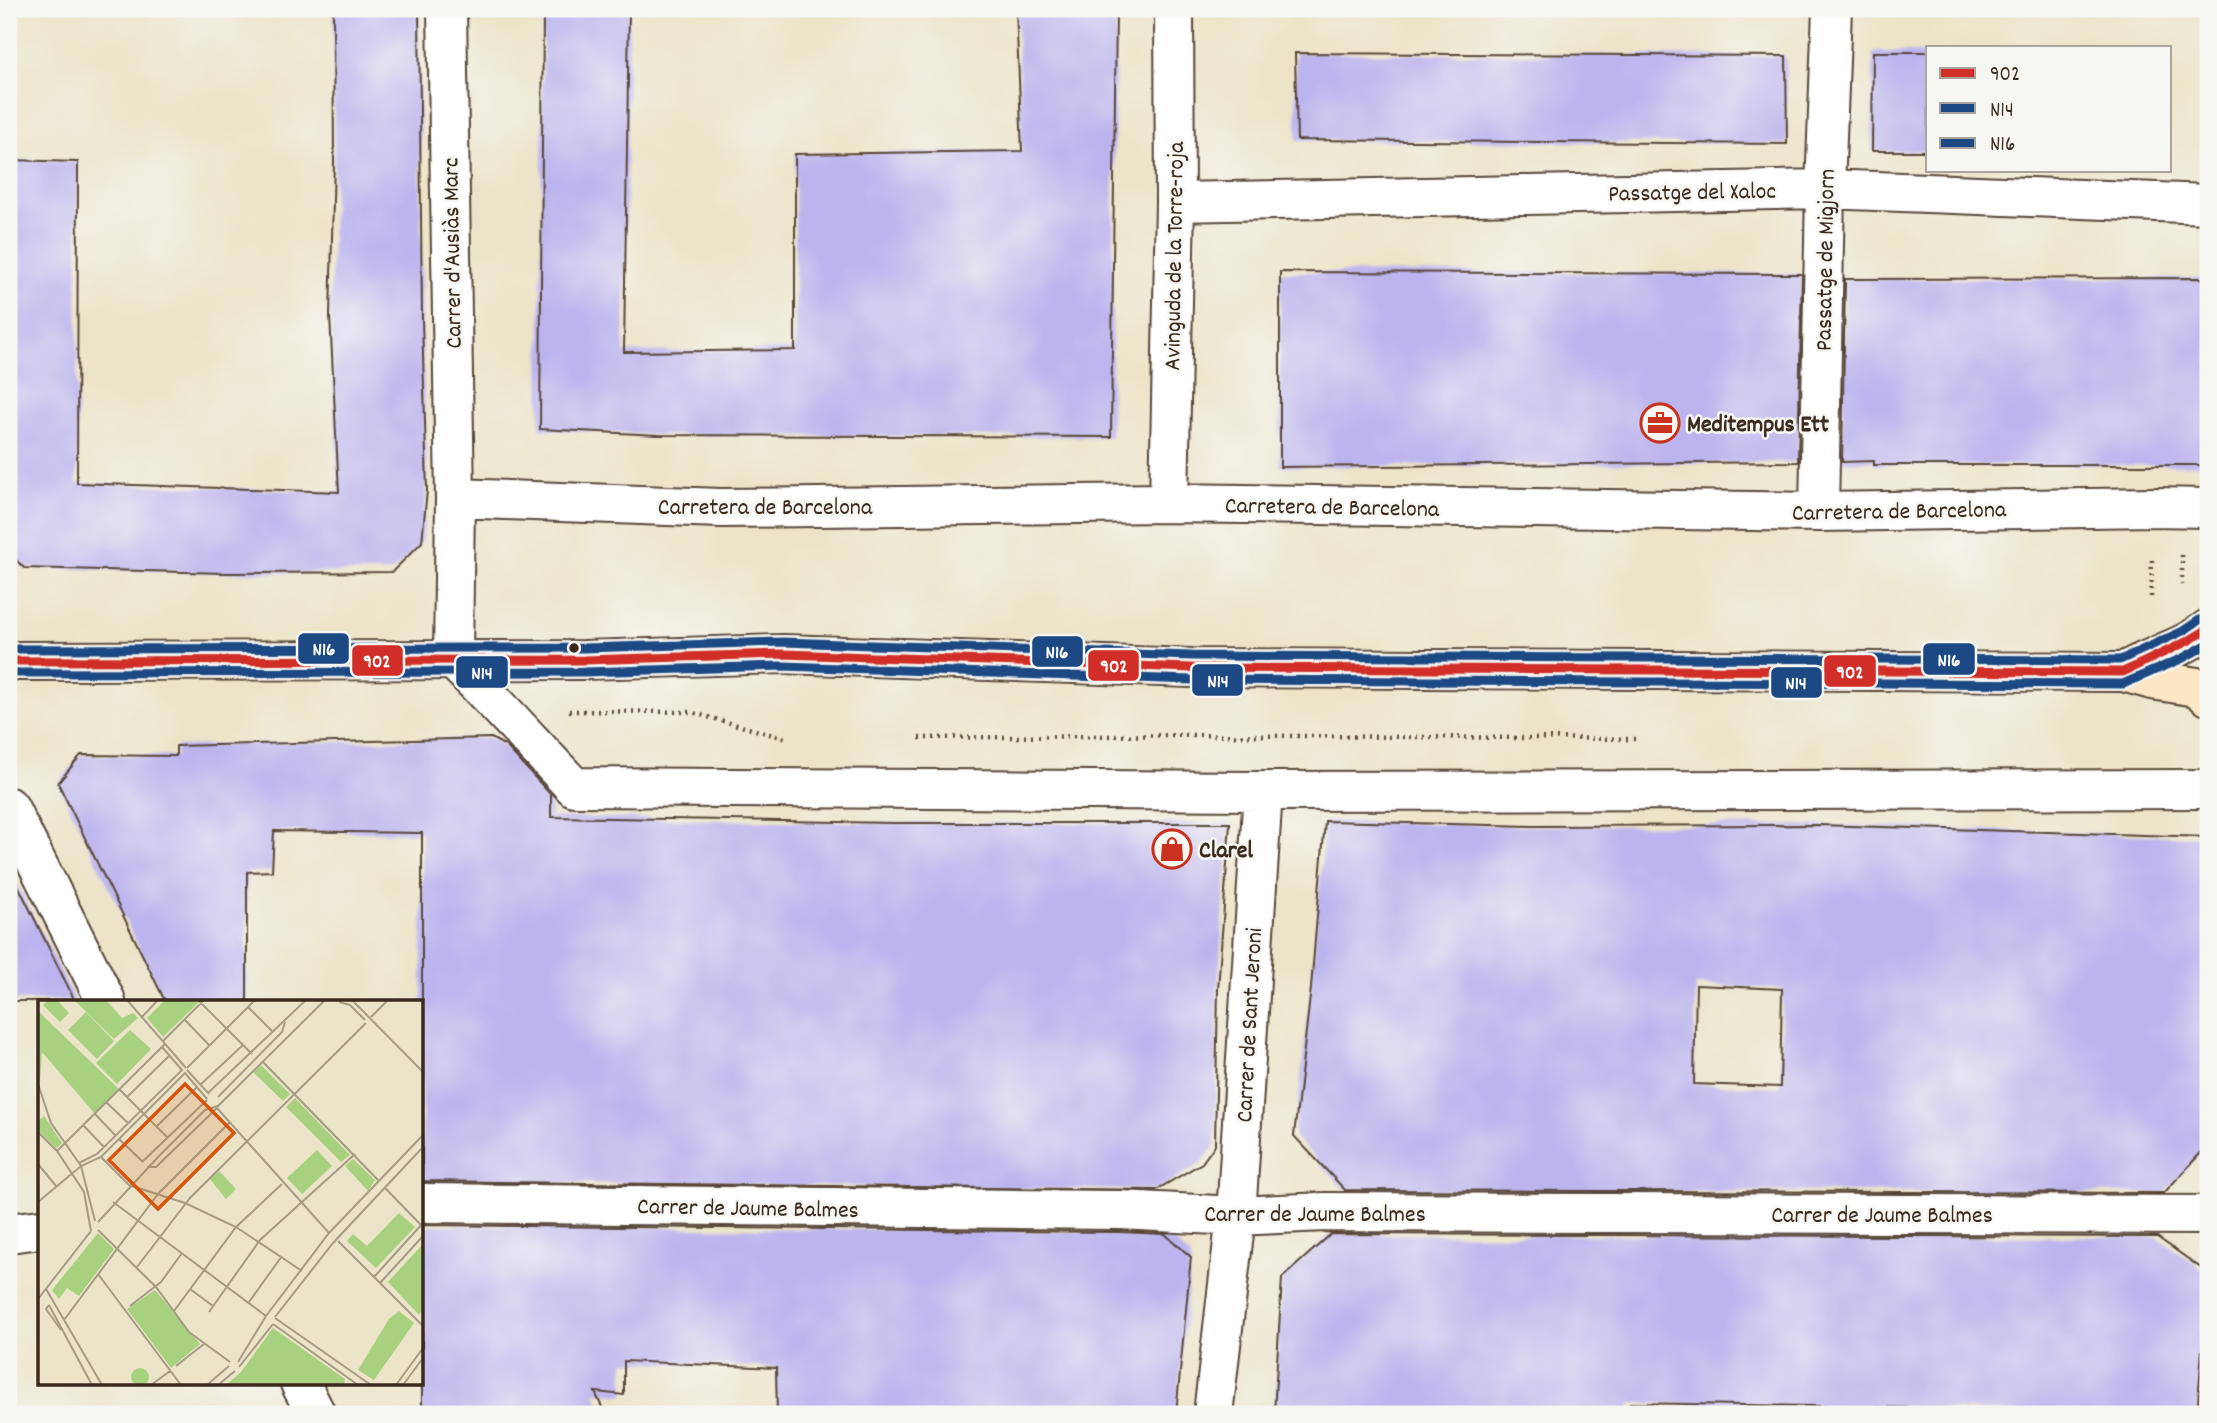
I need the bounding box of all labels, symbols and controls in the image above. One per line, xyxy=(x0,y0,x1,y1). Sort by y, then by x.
legend xyxy=(1926,46,2172,172)
text: 902 xyxy=(1990,61,2020,91)
text: N14 xyxy=(1990,97,2014,127)
text: N16 xyxy=(1990,131,2015,161)
street label: Avinguda de la Torre-roja xyxy=(1157,141,1195,371)
street label: Carrer d'Ausiàs Marc xyxy=(435,157,473,349)
street label: Passatge de Migjorn xyxy=(1808,169,1846,351)
street label: Passatge del Xaloc xyxy=(1608,176,1776,212)
office icon: Meditempus Ett xyxy=(1639,402,1681,444)
place label: Meditempus Ett xyxy=(1687,409,1829,443)
street label: Carretera de Barcelona xyxy=(1224,490,1440,528)
street label: Carretera de Barcelona xyxy=(658,492,873,526)
street label: Carretera de Barcelona xyxy=(1792,494,2007,532)
line badge: N16 xyxy=(297,632,350,665)
line badge: N16 xyxy=(1031,635,1084,668)
text: N16 xyxy=(313,638,335,665)
unlabelled marker xyxy=(567,641,581,655)
text: N16 xyxy=(1046,641,1068,668)
line badge: N16 xyxy=(1922,642,1976,676)
line badge: 902 xyxy=(351,644,404,677)
line badge: 902 xyxy=(1087,649,1140,682)
text: N16 xyxy=(1938,649,1960,676)
text: 902 xyxy=(363,650,391,677)
line badge: 902 xyxy=(1823,654,1877,688)
line badge: N14 xyxy=(455,655,509,689)
text: 902 xyxy=(1100,655,1128,682)
text: 902 xyxy=(1836,661,1864,688)
text: N14 xyxy=(471,662,493,689)
line badge: N14 xyxy=(1191,663,1244,697)
line badge: N14 xyxy=(1770,666,1823,699)
text: N14 xyxy=(1207,670,1229,697)
text: N14 xyxy=(1785,672,1807,699)
shop icon: Clarel xyxy=(1151,828,1193,870)
place label: Clarel xyxy=(1199,835,1253,869)
street label: Carrer de Sant Jeroni xyxy=(1229,927,1273,1123)
inset map xyxy=(38,1000,424,1384)
street label: Carrer de Jaume Balmes xyxy=(637,1191,859,1229)
street label: Carrer de Jaume Balmes xyxy=(1204,1199,1426,1233)
street label: Carrer de Jaume Balmes xyxy=(1771,1200,1993,1234)

